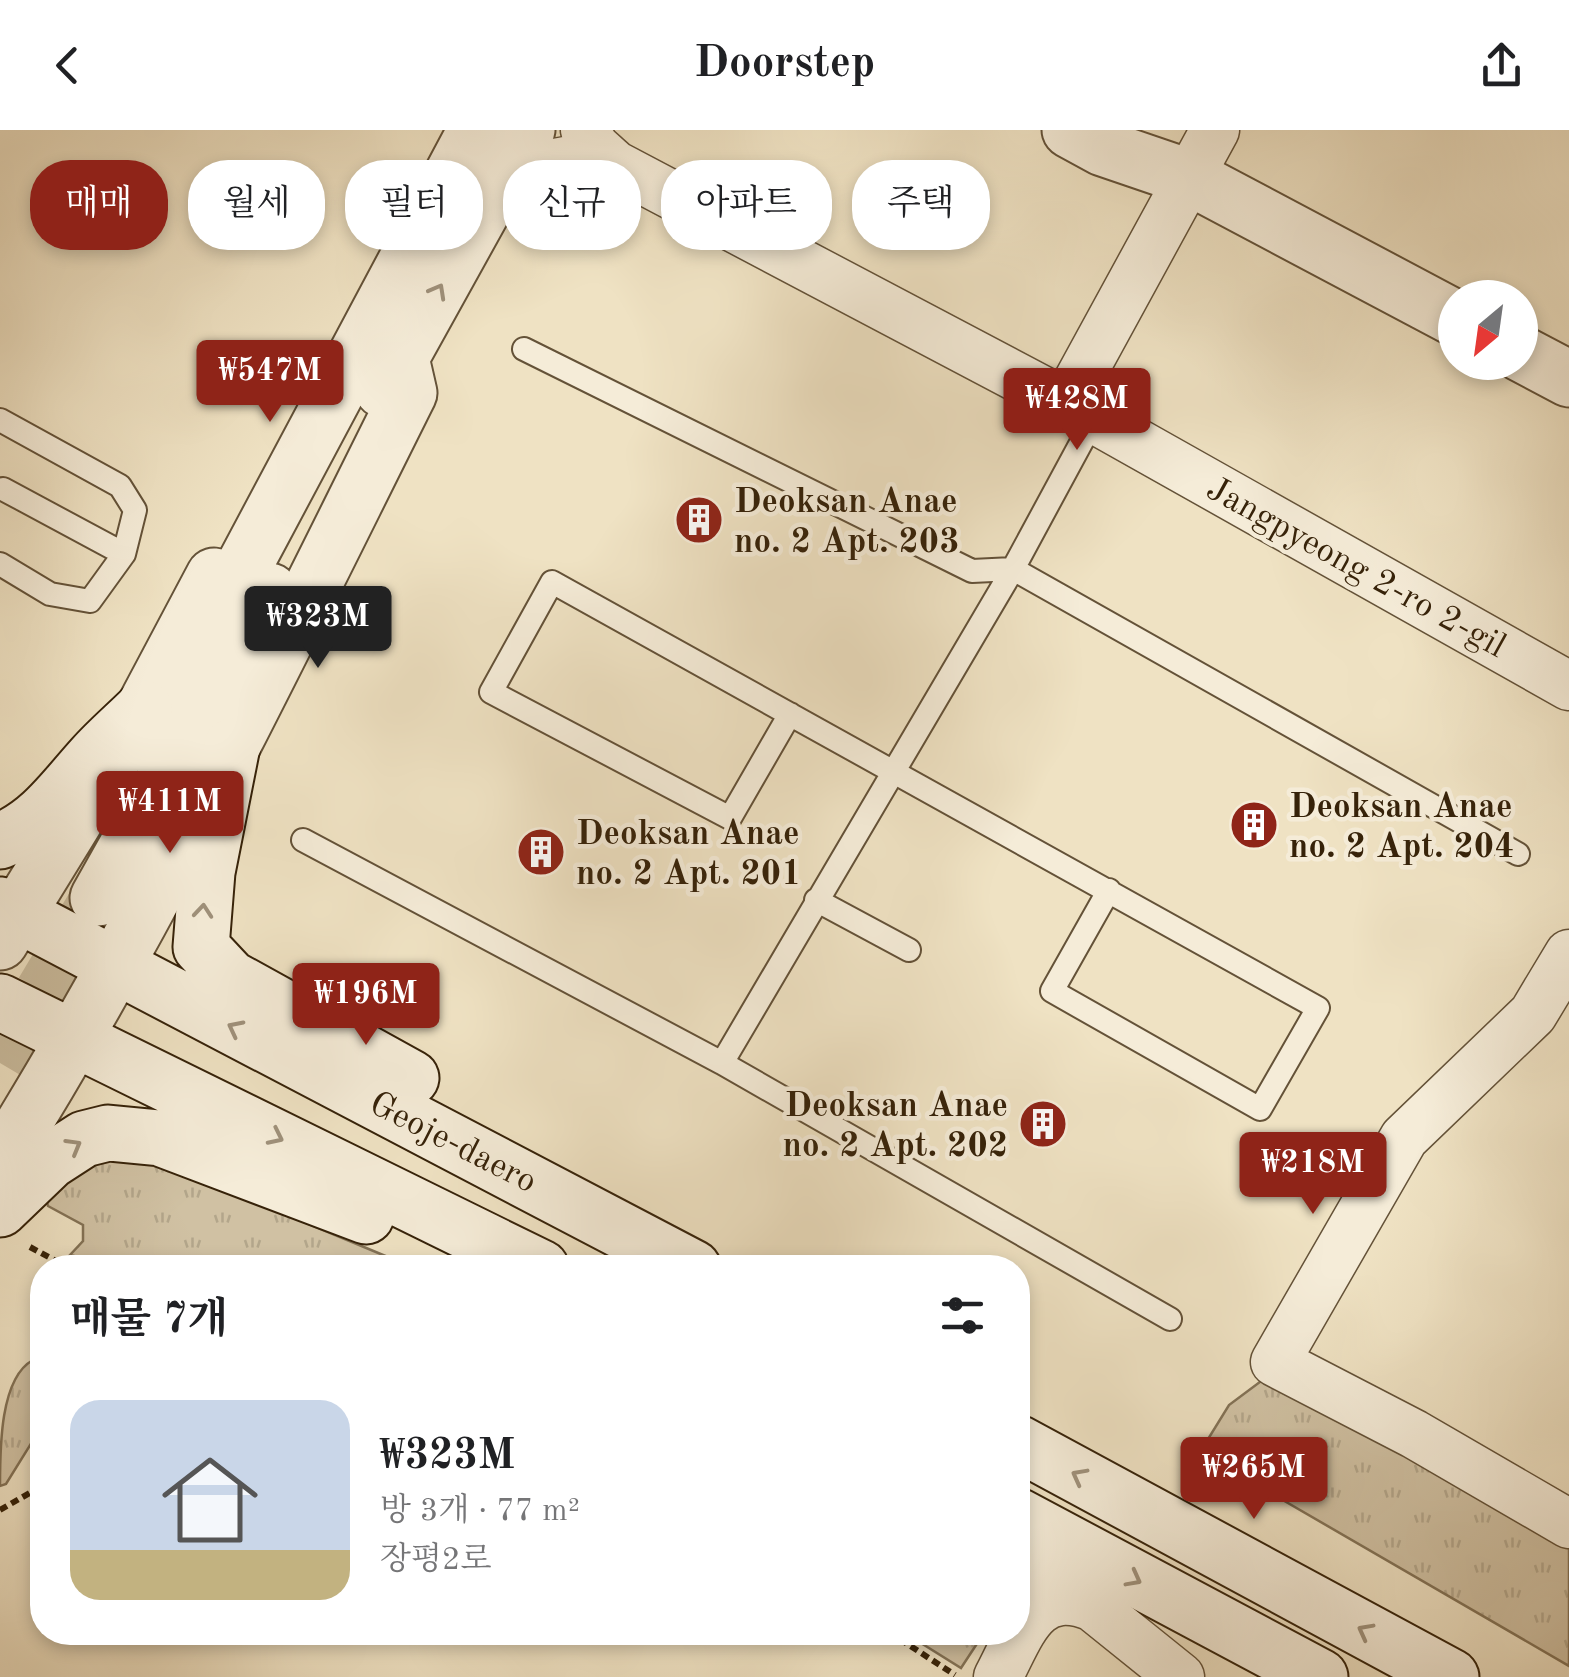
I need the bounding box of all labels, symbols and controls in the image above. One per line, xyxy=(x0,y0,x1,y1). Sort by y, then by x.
icon: back xyxy=(40,38,95,93)
icon: share xyxy=(1474,38,1529,93)
text: Doorstep xyxy=(694,42,875,87)
chip: 매매 xyxy=(30,160,168,250)
chip: 월세 xyxy=(188,160,325,250)
chip: 필터 xyxy=(345,160,483,250)
chip: 신규 xyxy=(503,160,641,250)
chip: 아파트 xyxy=(661,160,832,250)
chip: 주택 xyxy=(852,160,990,250)
north arrow xyxy=(1438,280,1538,380)
map controls xyxy=(1438,280,1538,380)
one-way arrow xyxy=(426,283,446,301)
pin: ₩547M xyxy=(200,340,340,425)
text: ₩547M xyxy=(218,356,322,388)
pin: ₩428M xyxy=(1007,368,1147,453)
text: ₩428M xyxy=(1025,384,1129,416)
street label: Jangpyeong 2-ro 2-gil xyxy=(1200,471,1511,665)
place label: Deoksan Anae no. 2 Apt. 203 xyxy=(734,485,959,560)
building icon: Deoksan Anae no. 2 Apt. 203 xyxy=(673,494,725,546)
pin: ₩323M xyxy=(248,586,388,671)
text: ₩323M xyxy=(266,602,370,634)
pin: ₩411M xyxy=(100,771,240,856)
text: ₩411M xyxy=(118,787,222,819)
place label: Deoksan Anae no. 2 Apt. 204 xyxy=(1289,790,1514,865)
building icon: Deoksan Anae no. 2 Apt. 204 xyxy=(1228,799,1280,851)
place label: Deoksan Anae no. 2 Apt. 201 xyxy=(576,817,801,892)
building icon: Deoksan Anae no. 2 Apt. 201 xyxy=(515,826,567,878)
one-way arrow xyxy=(192,903,214,919)
pin: ₩196M xyxy=(296,963,436,1048)
text: ₩196M xyxy=(314,979,418,1011)
one-way arrow xyxy=(227,1021,245,1040)
street label: Geoje-daero xyxy=(364,1086,542,1200)
place label: Deoksan Anae no. 2 Apt. 202 xyxy=(783,1089,1008,1164)
building icon: Deoksan Anae no. 2 Apt. 202 xyxy=(1017,1098,1069,1150)
one-way arrow xyxy=(266,1125,284,1145)
pin: ₩218M xyxy=(1243,1132,1383,1217)
one-way arrow xyxy=(63,1139,81,1158)
text: ₩218M xyxy=(1261,1148,1365,1180)
icon: filters xyxy=(935,1288,990,1343)
text: 매물 7개 xyxy=(70,1300,228,1342)
text: ₩323M xyxy=(380,1436,515,1478)
pin: ₩265M xyxy=(1184,1437,1324,1522)
icon: home xyxy=(150,1440,270,1560)
text: ₩265M xyxy=(1202,1453,1306,1485)
one-way arrow xyxy=(1072,1469,1090,1488)
text: 방 3개 · 77 m² xyxy=(380,1496,580,1528)
text: 장평2로 xyxy=(380,1545,491,1577)
one-way arrow xyxy=(1124,1566,1142,1586)
one-way arrow xyxy=(1358,1623,1376,1643)

